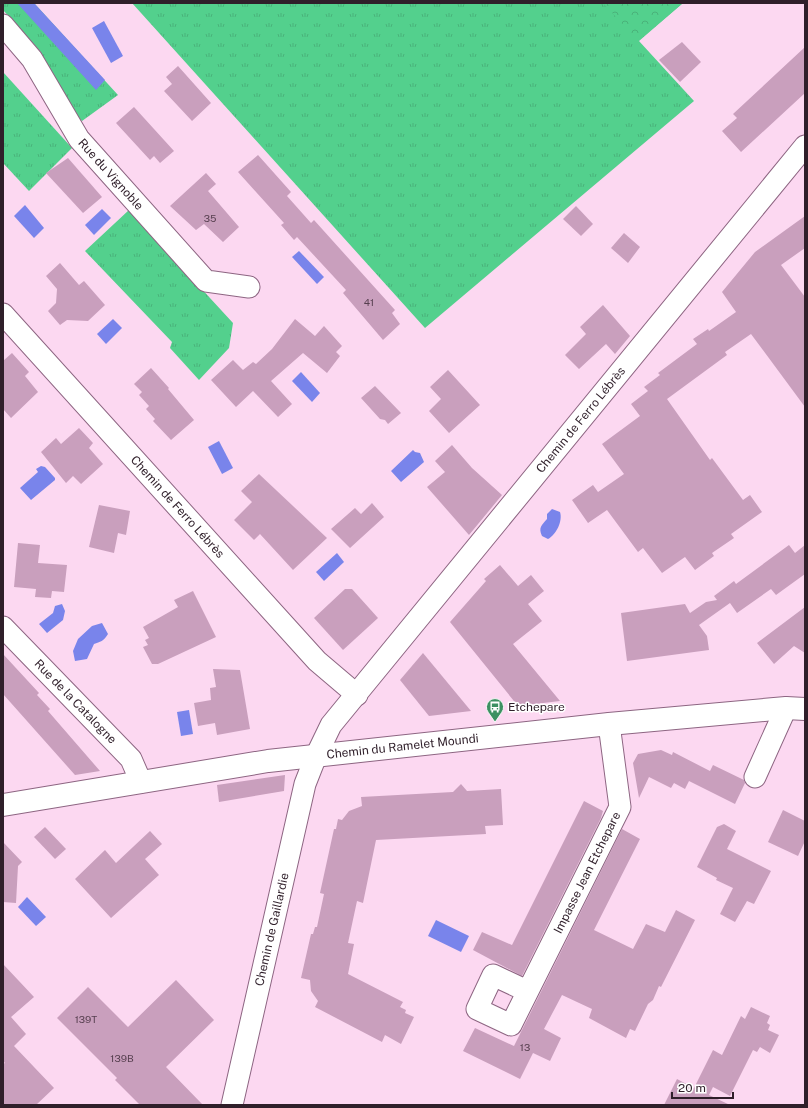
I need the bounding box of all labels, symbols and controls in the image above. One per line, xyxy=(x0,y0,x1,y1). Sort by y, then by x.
street label: Rue du Vignoble xyxy=(75,136,146,213)
house number: 35 xyxy=(204,212,216,224)
house number: 41 xyxy=(364,296,374,308)
street label: Chemin de Ferro Lébrès xyxy=(533,364,628,476)
street label: Chemin de Ferro Lébrès xyxy=(128,453,227,561)
street label: Rue de la Catalogne xyxy=(32,657,119,747)
bus stop icon: Etchepare xyxy=(485,697,505,722)
place label: Etchepare xyxy=(508,700,565,714)
street label: Chemin du Ramelet Moundi xyxy=(326,731,479,762)
street label: Impasse Jean Etchepare xyxy=(551,809,623,936)
street label: Chemin de Gaillardie xyxy=(252,871,292,988)
house number: 139T xyxy=(75,1013,97,1025)
house number: 13 xyxy=(520,1041,530,1053)
house number: 139B xyxy=(110,1052,134,1064)
scale bar xyxy=(672,1074,733,1100)
text: 20 m xyxy=(678,1081,706,1095)

